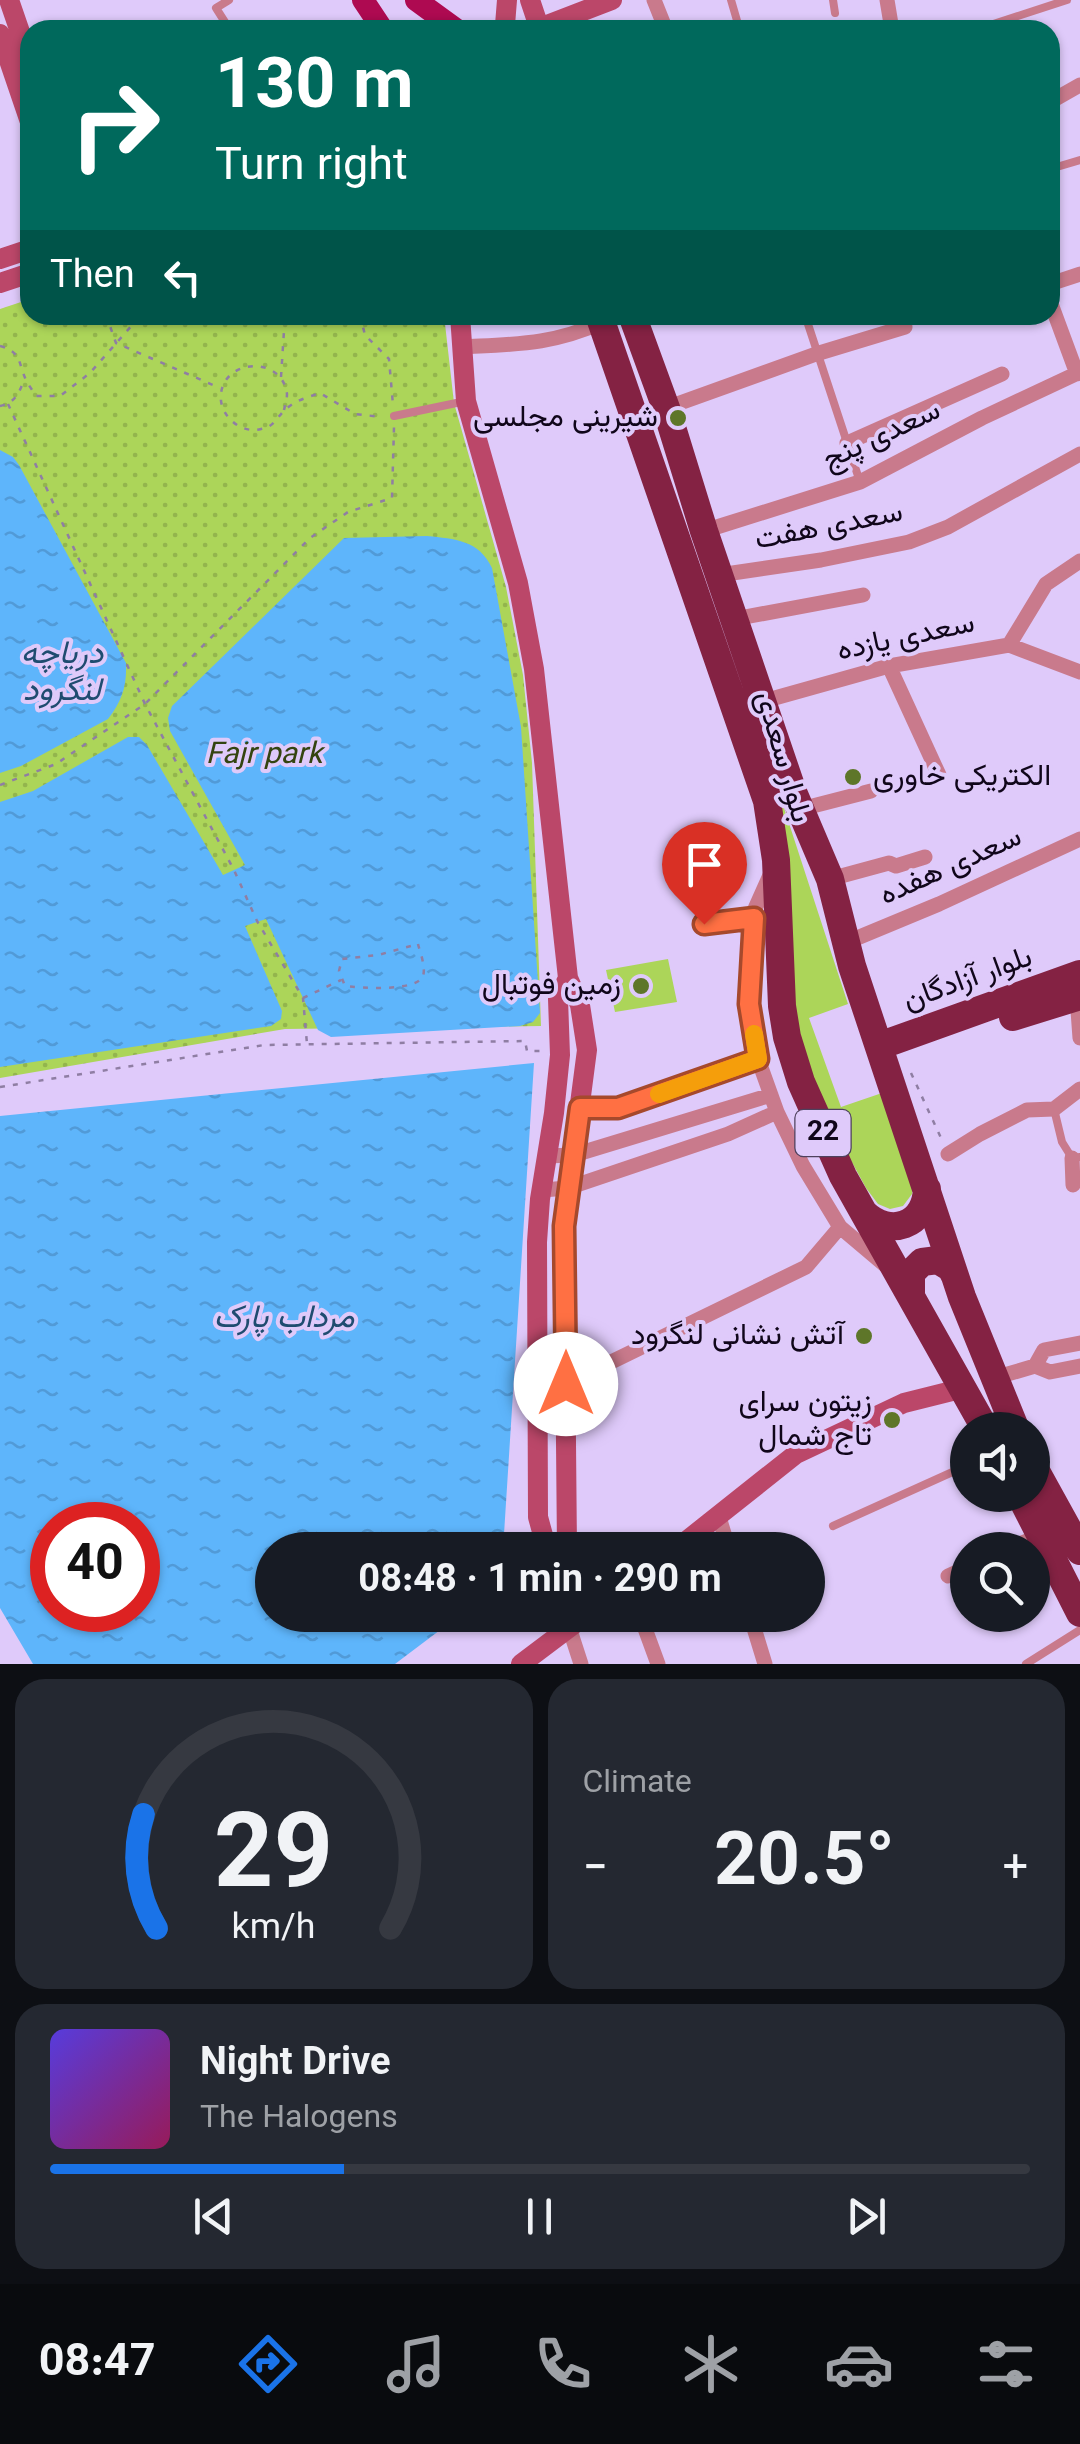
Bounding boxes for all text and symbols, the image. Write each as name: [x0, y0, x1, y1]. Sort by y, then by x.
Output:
text: 130 m: [215, 35, 414, 145]
icon: right: [50, 60, 180, 190]
text: Turn right: [215, 133, 408, 203]
text: Then: [50, 248, 135, 307]
icon: left: [155, 250, 210, 305]
street label: سعدی پنج: [815, 388, 949, 484]
place label: شیرینی مجلسی: [473, 395, 658, 442]
marker: شیرینی مجلسی: [667, 407, 689, 429]
street label: سعدی هفت: [751, 490, 907, 564]
street label: سعدی یازده: [833, 601, 979, 675]
water label: دریاچه لنگرود: [21, 630, 105, 717]
street label: بلوار سعدی: [741, 686, 823, 828]
park label: Fajr park: [206, 732, 326, 779]
place label: الکتریکی خاوری: [873, 754, 1051, 801]
marker: الکتریکی خاوری: [842, 766, 864, 788]
street label: سعدی هفده: [872, 815, 1030, 919]
pin: [662, 822, 747, 925]
icon: arrive: [677, 837, 732, 892]
street label: بلوار آزادگان: [897, 935, 1039, 1025]
place label: زمین فوتبال: [482, 963, 621, 1010]
marker: زمین فوتبال: [630, 975, 652, 997]
road number: 22: [796, 1110, 850, 1156]
water label: مرداب پارک: [214, 1294, 355, 1344]
place label: آتش نشانی لنگرود: [631, 1313, 846, 1360]
marker: آتش نشانی لنگرود: [853, 1325, 875, 1347]
position arrow: [514, 1332, 618, 1436]
place label: زیتون سرای تاج شمال: [739, 1380, 872, 1461]
marker: زیتون سرای تاج شمال: [881, 1409, 903, 1431]
map controls: [950, 1412, 1050, 1632]
button: sound: [950, 1412, 1050, 1512]
speed limit sign: 40: [30, 1502, 160, 1632]
button: search: [950, 1532, 1050, 1632]
text: 08:48 · 1 min · 290 m: [358, 1552, 722, 1611]
text: Climate: [583, 1759, 692, 1809]
text: 29: [214, 1779, 333, 1942]
text: 20.5°: [714, 1807, 895, 1924]
text: −: [583, 1824, 608, 1910]
text: +: [1000, 1824, 1030, 1910]
text: km/h: [232, 1901, 316, 1957]
text: Night Drive: [200, 2035, 390, 2094]
text: The Halogens: [200, 2094, 398, 2144]
icon: previous: [186, 2189, 241, 2244]
icon: pause: [512, 2189, 567, 2244]
icon: next: [839, 2189, 894, 2244]
text: 08:47: [39, 2329, 156, 2399]
icon: directions: [233, 2329, 303, 2399]
icon: music: [381, 2329, 451, 2399]
icon: phone: [528, 2329, 598, 2399]
icon: climate: [676, 2329, 746, 2399]
icon: car: [824, 2329, 894, 2399]
icon: filters: [971, 2329, 1041, 2399]

